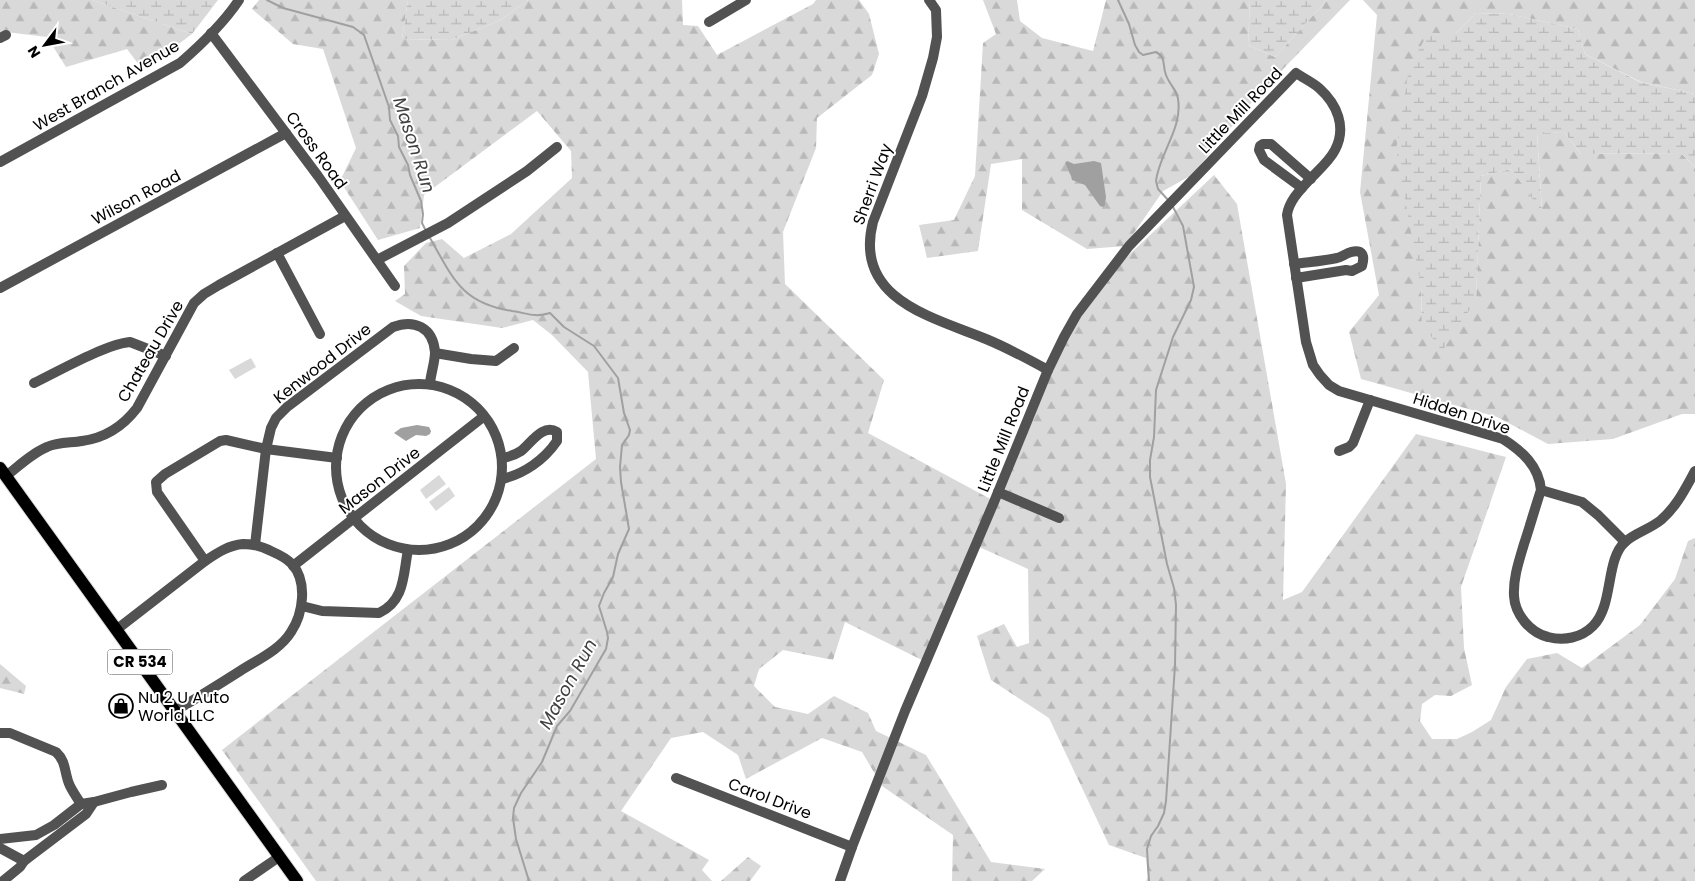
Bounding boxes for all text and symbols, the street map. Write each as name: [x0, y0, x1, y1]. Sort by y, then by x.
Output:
north arrow: [20, 20, 70, 70]
street label: West Branch Avenue: [29, 34, 184, 137]
text: N: [23, 42, 45, 62]
street label: Little Mill Road: [1193, 62, 1288, 159]
water label: Mason Run: [387, 94, 442, 196]
street label: Cross Road: [281, 107, 353, 194]
street label: Sherri Way: [847, 140, 898, 228]
street label: Wilson Road: [87, 164, 185, 231]
street label: Chateau Drive: [112, 296, 189, 407]
street label: Kenwood Drive: [269, 318, 376, 409]
street label: Little Mill Road: [972, 383, 1035, 495]
street label: Hidden Drive: [1410, 387, 1514, 440]
street label: Mason Drive: [334, 441, 425, 520]
water label: Mason Run: [533, 634, 603, 733]
road number: CR 534: [108, 650, 172, 674]
place label: Nu 2 U Auto World LLC: [138, 686, 229, 727]
shop icon: Nu 2 U Auto World LLC: [108, 693, 134, 719]
street label: Carol Drive: [725, 772, 815, 825]

